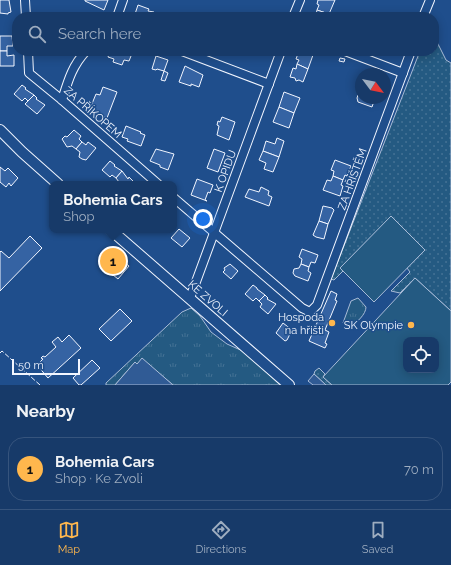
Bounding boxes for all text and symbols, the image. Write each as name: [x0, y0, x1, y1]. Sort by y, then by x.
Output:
search box: [12, 12, 439, 56]
icon: search: [26, 23, 48, 45]
text: Search here: [58, 25, 141, 43]
north arrow: [355, 68, 391, 104]
street label: ZA PŘÍKOPEM: [61, 83, 125, 141]
street label: ZA HŘIŠTĚM: [334, 146, 370, 212]
street label: K OPIDU: [212, 148, 239, 194]
popup: [49, 181, 177, 233]
text: Bohemia Cars: [63, 191, 163, 209]
text: Shop: [63, 209, 95, 224]
your location: [193, 209, 213, 229]
pin: 1: [100, 246, 126, 276]
street label: KE ZVOLI: [185, 278, 230, 319]
place label: Hospoda na hřišti: [278, 311, 324, 337]
marker: Hospoda na hřišti: [327, 318, 337, 328]
place label: SK Olympie: [344, 319, 404, 332]
marker: SK Olympie: [406, 320, 416, 330]
map controls: [403, 337, 439, 373]
button: locate: [403, 337, 439, 373]
scale bar: [12, 357, 80, 376]
text: 50 m: [18, 359, 44, 372]
text: Nearby: [16, 401, 75, 421]
text: Bohemia Cars: [55, 453, 154, 471]
text: 1: [27, 462, 33, 477]
text: 70 m: [404, 462, 434, 477]
text: Shop · Ke Zvoli: [55, 471, 143, 486]
tab: Map: [58, 519, 80, 556]
tab: Directions: [196, 519, 246, 556]
tab: Saved: [362, 519, 393, 556]

